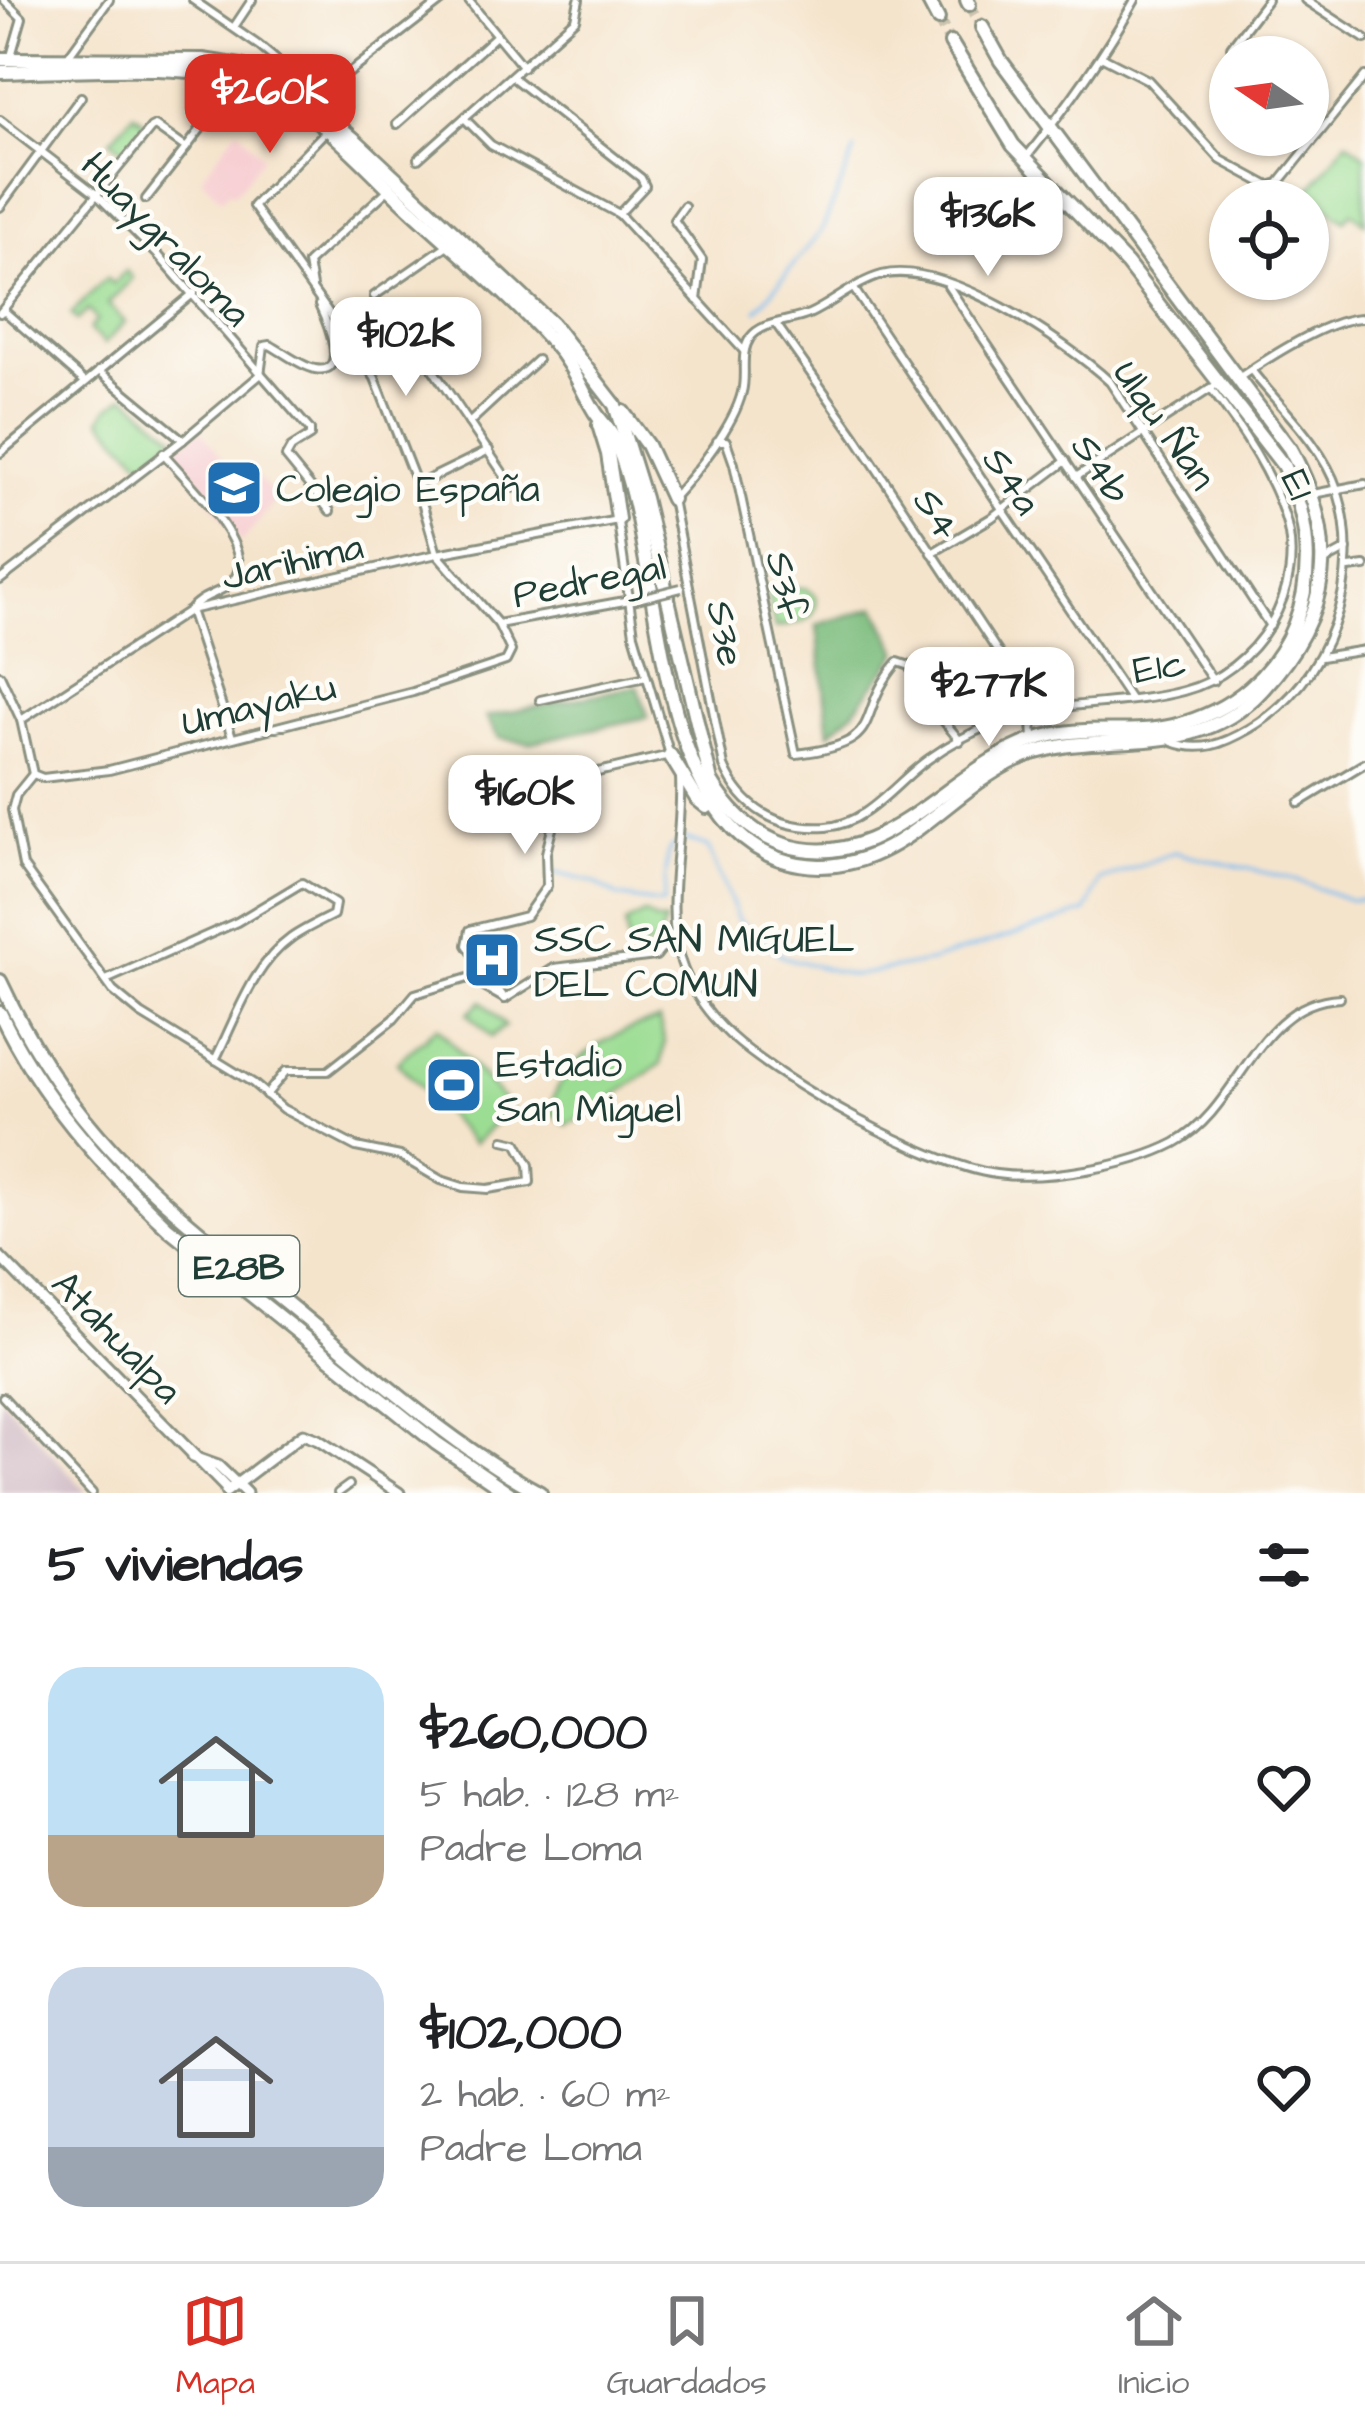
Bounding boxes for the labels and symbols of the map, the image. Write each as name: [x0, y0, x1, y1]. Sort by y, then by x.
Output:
north arrow: [1209, 36, 1329, 156]
pin: $260K: [186, 54, 354, 156]
street label: Huaygraloma: [67, 141, 262, 340]
pin: $136K: [904, 177, 1072, 279]
pin: $102K: [322, 297, 490, 399]
street label: Ulqu Ñan: [1099, 350, 1228, 502]
street label: S4b: [1057, 424, 1142, 515]
street label: S4a: [968, 437, 1053, 527]
school or university icon: Colegio España: [203, 457, 265, 519]
street label: E1: [1266, 462, 1327, 509]
place label: Colegio España: [276, 464, 540, 518]
street label: S4: [899, 478, 972, 551]
street label: Jarihima: [217, 520, 369, 605]
street label: Pedregal: [509, 541, 671, 623]
street label: S3f: [751, 547, 818, 625]
street label: S3e: [691, 596, 757, 671]
street label: E1c: [1129, 637, 1190, 699]
pin: $277K: [905, 647, 1073, 749]
street label: Umayaku: [176, 661, 342, 752]
pin: $160K: [441, 755, 609, 857]
place label: SSC SAN MIGUEL DEL COMUN: [534, 914, 855, 1013]
hospital icon: SSC SAN MIGUEL DEL COMUN: [461, 929, 523, 991]
place label: Estadio San Miguel: [496, 1039, 681, 1138]
sports icon: Estadio San Miguel: [423, 1054, 485, 1116]
road number: E28B: [179, 1236, 299, 1296]
street label: Atahualpa: [38, 1259, 193, 1417]

